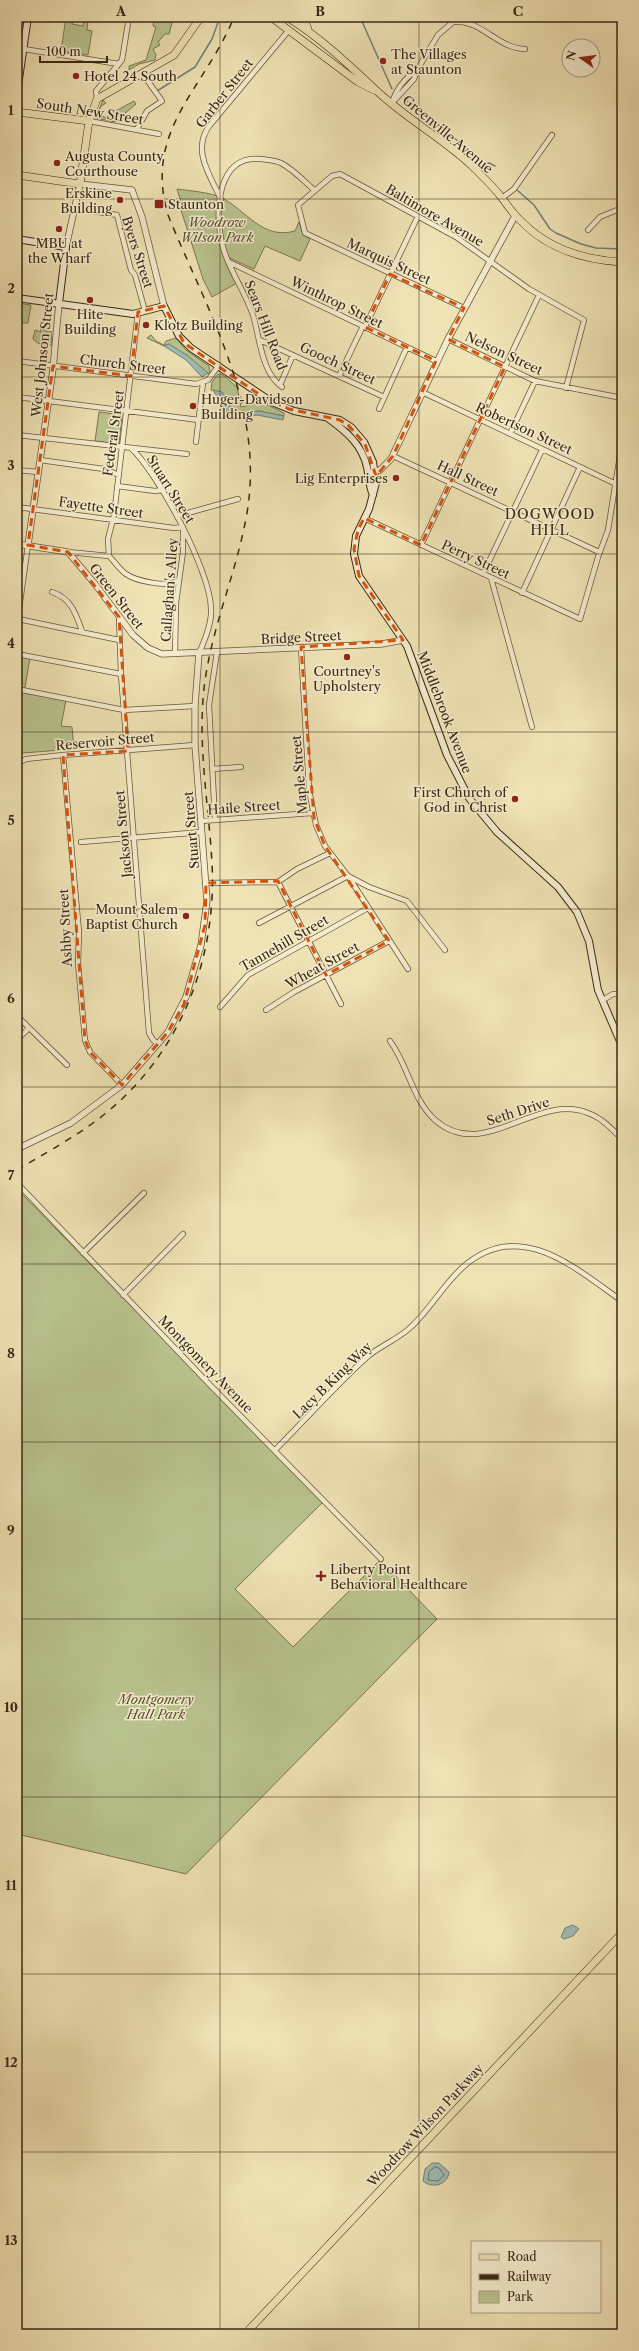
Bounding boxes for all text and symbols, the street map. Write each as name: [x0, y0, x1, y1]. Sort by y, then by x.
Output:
text: A: [115, 3, 127, 19]
text: B: [315, 3, 325, 19]
text: C: [513, 3, 523, 19]
scale bar: [40, 38, 107, 64]
north arrow: [561, 38, 601, 78]
text: 100 m: [46, 44, 81, 59]
place label: The Villages at Staunton: [391, 46, 467, 77]
text: N: [563, 49, 579, 62]
street label: Garber Street: [192, 55, 256, 131]
marker: The Villages at Staunton: [378, 56, 388, 66]
place label: Hotel 24 South: [84, 68, 177, 84]
marker: Hotel 24 South: [71, 71, 81, 81]
street label: Greenville Avenue: [399, 91, 497, 177]
street label: South New Street: [35, 95, 145, 127]
text: 1: [8, 102, 14, 118]
place label: Augusta County Courthouse: [64, 148, 164, 179]
marker: Augusta County Courthouse: [52, 158, 62, 168]
street label: Baltimore Avenue: [383, 181, 487, 249]
place label: Erskine Building: [60, 185, 112, 216]
marker: Erskine Building: [115, 195, 125, 205]
place label: Staunton: [168, 196, 224, 212]
marker: Staunton: [153, 198, 165, 210]
street label: Byers Street: [119, 214, 157, 290]
park label: Woodrow Wilson Park: [180, 214, 254, 245]
marker: MBU at the Wharf: [54, 224, 64, 234]
place label: MBU at the Wharf: [28, 235, 92, 266]
street label: Marquis Street: [344, 235, 434, 288]
street label: Winthrop Street: [287, 272, 386, 331]
street label: Sears Hill Road: [242, 278, 291, 372]
text: 2: [7, 280, 15, 296]
street label: West Johnson Street: [27, 292, 57, 419]
marker: Hite Building: [85, 295, 95, 305]
place label: Hite Building: [64, 306, 116, 337]
place label: Klotz Building: [154, 317, 243, 333]
marker: Klotz Building: [141, 320, 151, 330]
street label: Nelson Street: [463, 328, 546, 378]
street label: Gooch Street: [298, 338, 379, 388]
street label: Church Street: [79, 351, 167, 377]
street label: Federal Street: [99, 389, 127, 477]
place label: Huger-Davidson Building: [201, 391, 303, 422]
street label: Robertson Street: [473, 399, 575, 458]
marker: Huger-Davidson Building: [188, 401, 198, 411]
street label: Stuart Street: [144, 452, 199, 526]
text: 3: [7, 457, 15, 473]
street label: Hall Street: [435, 457, 502, 499]
place label: Lig Enterprises: [295, 470, 388, 486]
marker: Lig Enterprises: [391, 473, 401, 483]
street label: Fayette Street: [58, 493, 145, 521]
district label: DOGWOOD HILL: [505, 505, 595, 539]
street label: Perry Street: [439, 536, 513, 582]
street label: Callaghan's Alley: [157, 537, 181, 643]
street label: Green Street: [86, 560, 148, 632]
street label: Bridge Street: [260, 627, 342, 647]
text: 4: [7, 635, 15, 651]
street label: Middlebrook Avenue: [414, 649, 476, 775]
marker: Courtney's Upholstery: [342, 652, 352, 662]
place label: Courtney's Upholstery: [313, 663, 382, 694]
street label: Reservoir Street: [55, 729, 156, 753]
street label: Maple Street: [288, 734, 310, 815]
place label: First Church of God in Christ: [413, 784, 508, 815]
street label: Jackson Street: [111, 789, 135, 880]
street label: Stuart Street: [180, 790, 202, 869]
marker: First Church of God in Christ: [510, 794, 520, 804]
street label: Haile Street: [207, 796, 282, 818]
text: 5: [7, 812, 15, 828]
street label: Ashby Street: [55, 888, 75, 968]
place label: Mount Salem Baptist Church: [85, 901, 178, 932]
marker: Mount Salem Baptist Church: [181, 911, 191, 921]
street label: Tannehill Street: [237, 911, 331, 975]
street label: Wheat Street: [281, 938, 362, 992]
text: 6: [7, 990, 15, 1006]
street label: Seth Drive: [485, 1093, 551, 1129]
text: 7: [8, 1167, 15, 1183]
street label: Montgomery Avenue: [155, 1312, 257, 1416]
street label: Lacy B King Way: [289, 1338, 375, 1422]
text: 8: [7, 1345, 15, 1361]
text: 9: [7, 1522, 15, 1538]
place label: Liberty Point Behavioral Healthcare: [330, 1561, 467, 1592]
marker: Liberty Point Behavioral Healthcare: [315, 1570, 327, 1582]
park label: Montgomery Hall Park: [116, 1691, 194, 1722]
text: 10: [4, 1699, 18, 1715]
text: 11: [5, 1877, 17, 1893]
text: 12: [4, 2054, 18, 2070]
street label: Woodrow Wilson Parkway: [363, 2060, 487, 2191]
text: 13: [4, 2232, 18, 2248]
legend: [471, 2241, 601, 2313]
text: Road: [507, 2249, 537, 2264]
text: Railway: [507, 2269, 552, 2284]
text: Park: [507, 2289, 534, 2304]

